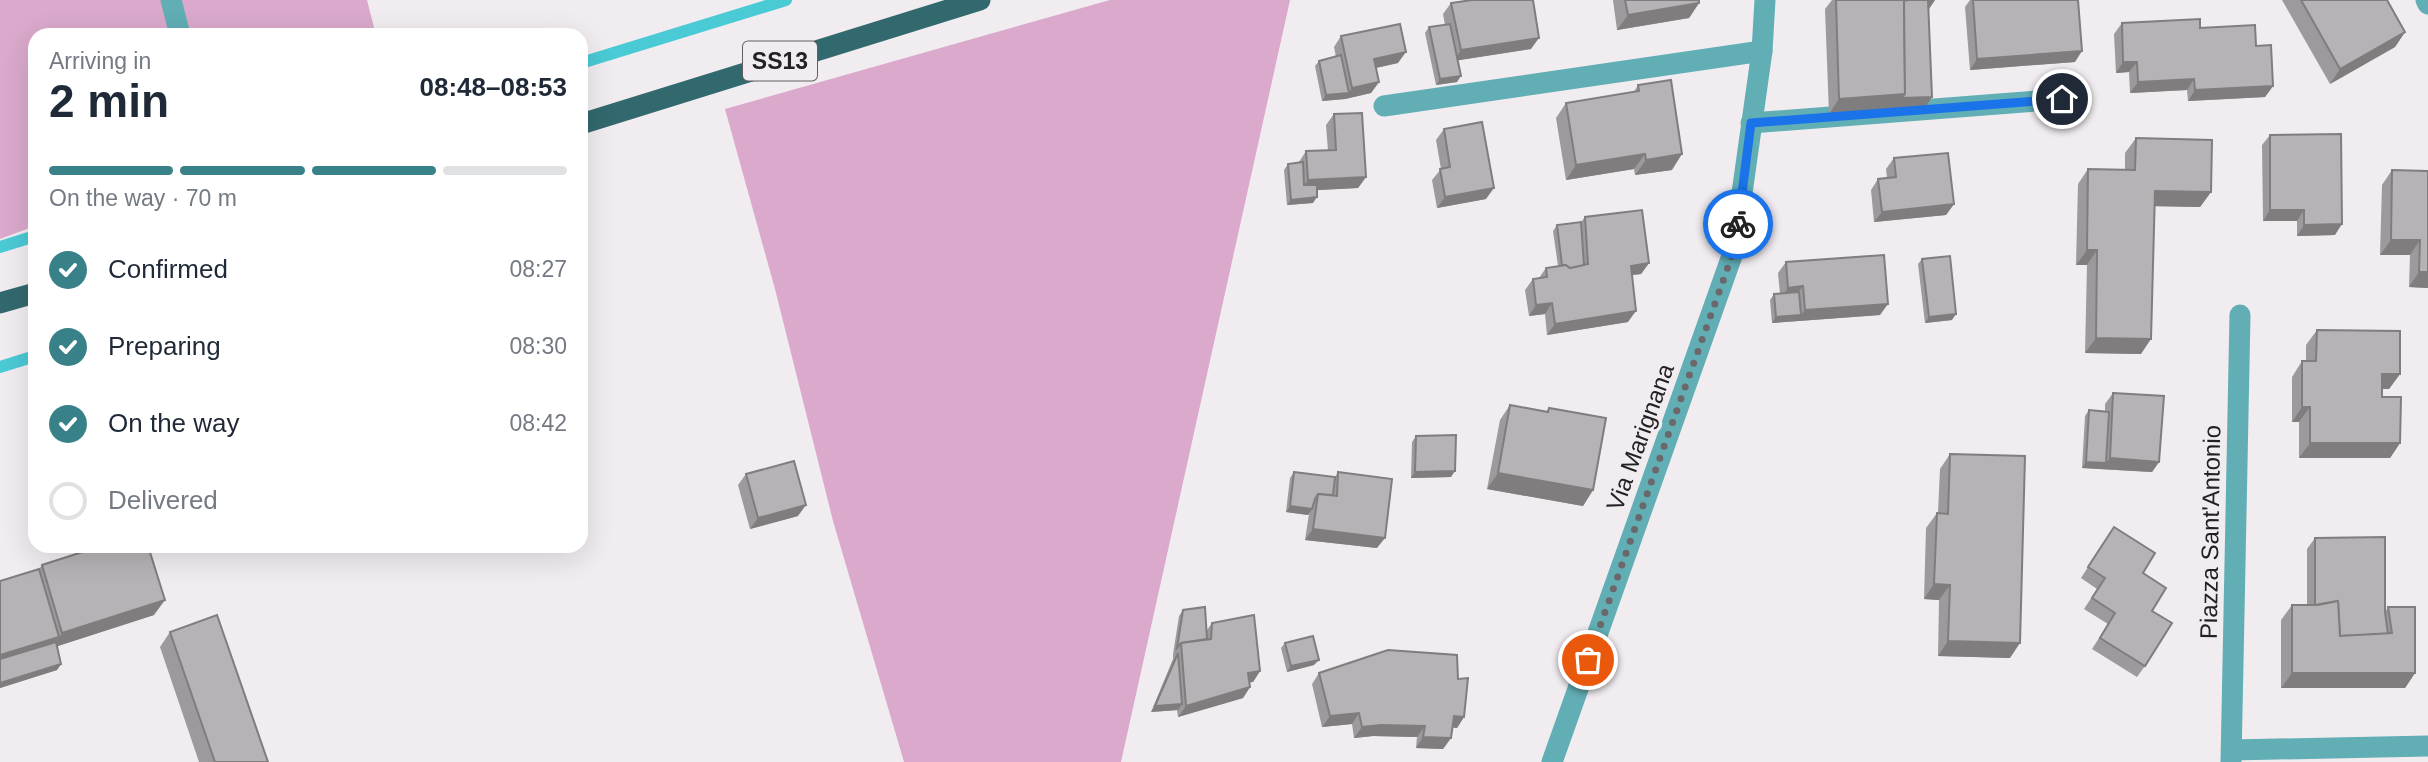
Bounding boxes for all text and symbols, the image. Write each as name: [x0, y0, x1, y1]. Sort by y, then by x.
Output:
road number: SS13: [743, 41, 817, 80]
text: Arriving in: [49, 48, 151, 74]
pin: [2032, 69, 2092, 129]
text: 08:48–08:53: [420, 72, 567, 102]
text: 2 min: [49, 75, 169, 127]
icon: home: [2043, 80, 2081, 118]
text: On the way · 70 m: [49, 185, 237, 211]
courier: [1703, 189, 1773, 259]
icon: bike: [1719, 205, 1757, 243]
icon: check: [49, 251, 87, 289]
text: Confirmed: [108, 254, 228, 284]
text: 08:27: [509, 256, 567, 282]
icon: check: [49, 328, 87, 366]
text: Preparing: [108, 331, 221, 361]
text: 08:30: [509, 333, 567, 359]
street label: Via Marignana: [1601, 359, 1679, 514]
icon: check: [49, 405, 87, 443]
text: On the way: [108, 408, 240, 438]
text: 08:42: [509, 410, 567, 436]
street label: Piazza Sant'Antonio: [2195, 425, 2225, 639]
text: Delivered: [108, 485, 218, 515]
pin: [1558, 630, 1618, 690]
icon: bag: [1569, 641, 1607, 679]

